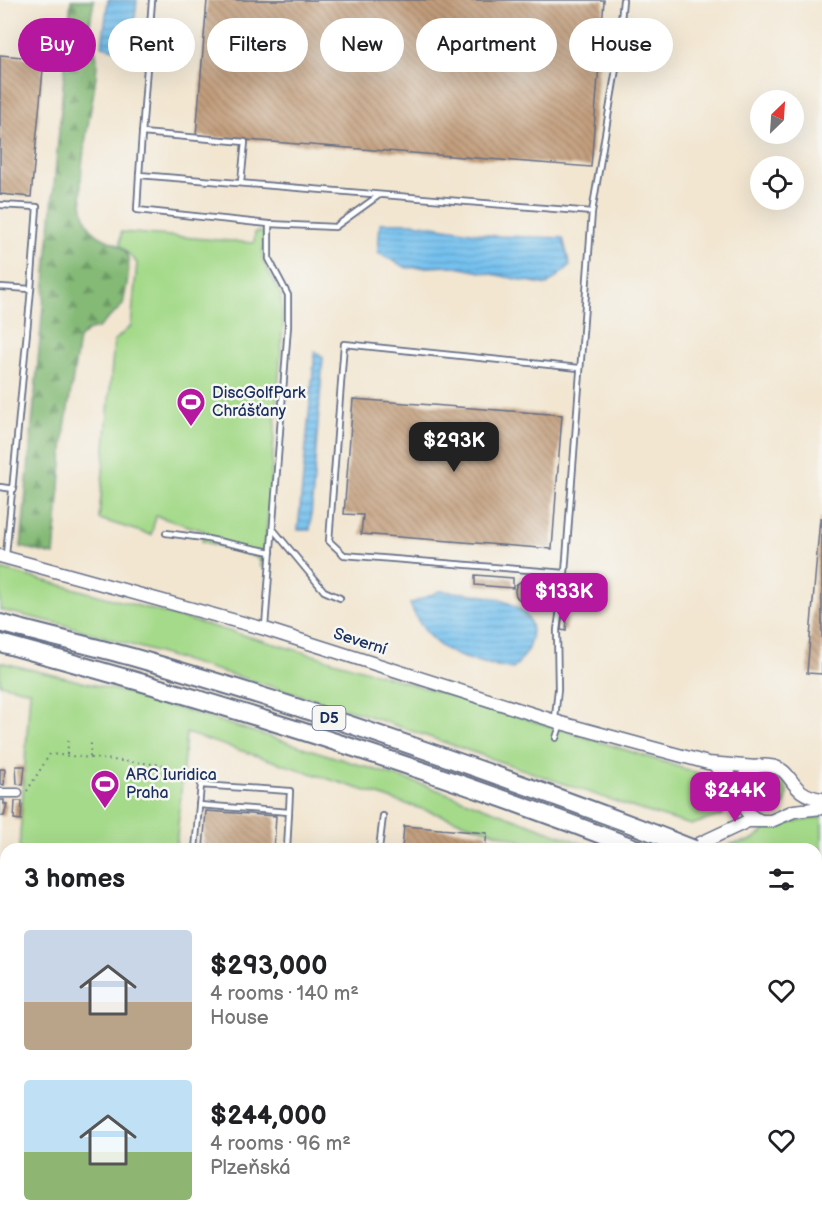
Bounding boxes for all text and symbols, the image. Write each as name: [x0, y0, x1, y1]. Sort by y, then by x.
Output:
chip: Buy: [18, 18, 96, 72]
chip: Rent: [108, 18, 195, 72]
chip: Filters: [207, 18, 308, 72]
chip: New: [320, 18, 404, 72]
chip: Apartment: [416, 18, 557, 72]
chip: House: [569, 18, 673, 72]
north arrow: [750, 90, 804, 144]
map controls: [750, 90, 804, 210]
button: locate: [750, 156, 804, 210]
place label: DiscGolfPark Chrášťany: [212, 384, 306, 421]
sports icon: DiscGolfPark Chrášťany: [175, 386, 207, 428]
pin: $293K: [412, 422, 496, 473]
text: $293K: [423, 429, 485, 453]
pin: $133K: [522, 573, 606, 624]
text: $133K: [535, 580, 593, 604]
street label: Severní: [331, 625, 389, 660]
road number: D5: [312, 706, 346, 730]
place label: ARC Iuridica Praha: [126, 766, 217, 803]
sports icon: ARC Iuridica Praha: [89, 768, 121, 810]
pin: $244K: [693, 772, 777, 823]
text: $244K: [704, 779, 766, 803]
icon: filters: [765, 863, 798, 896]
text: 3 homes: [24, 864, 125, 895]
text: $293,000: [210, 951, 328, 982]
icon: home: [72, 954, 144, 1026]
icon: heart: [765, 974, 798, 1007]
text: 4 rooms · 140 m²: [210, 982, 359, 1006]
text: House: [210, 1006, 269, 1030]
text: $244,000: [210, 1101, 327, 1132]
icon: home: [72, 1104, 144, 1176]
icon: heart: [765, 1124, 798, 1157]
text: 4 rooms · 96 m²: [210, 1132, 351, 1156]
text: Plzeňská: [210, 1156, 291, 1180]

